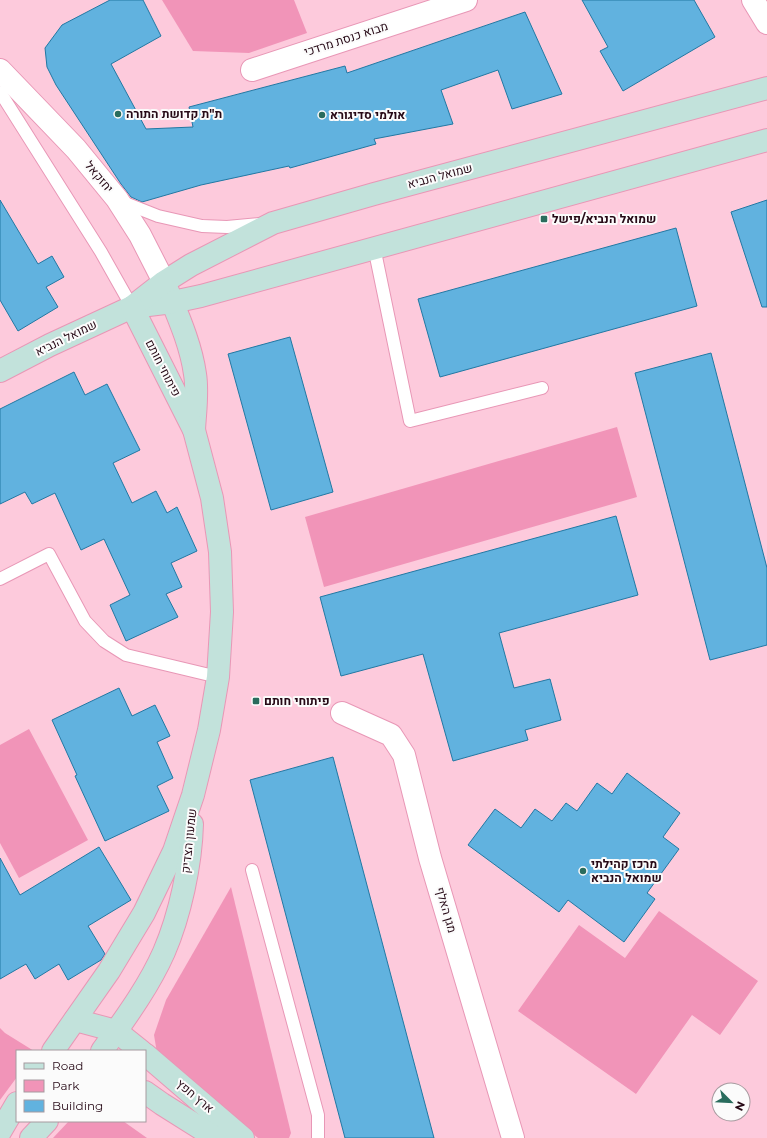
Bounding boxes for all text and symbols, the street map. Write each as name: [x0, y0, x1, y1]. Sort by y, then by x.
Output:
street label: מבוא כנסת מרדכי: [302, 18, 390, 59]
place label: ת"ת קדושת התורה: [126, 106, 222, 121]
place label: אולמי סדיגורא: [330, 107, 405, 122]
marker: ת"ת קדושת התורה: [113, 109, 123, 119]
marker: אולמי סדיגורא: [317, 110, 327, 120]
street label: יחזקאל: [82, 158, 117, 195]
street label: שמואל הנביא: [406, 160, 474, 191]
place label: שמואל הנביא/פישל: [552, 211, 656, 226]
marker: שמואל הנביא/פישל: [539, 214, 549, 224]
street label: שמואל הנביא: [33, 316, 99, 359]
street label: פיתוחי חותם: [143, 337, 184, 399]
place label: פיתוחי חותם: [264, 693, 330, 708]
marker: פיתוחי חותם: [251, 696, 261, 706]
street label: שמעון הצדיק: [178, 808, 199, 874]
place label: מרכז קהילתי שמואל הנביא: [591, 856, 662, 885]
marker: מרכז קהילתי שמואל הנביא: [578, 866, 588, 876]
street label: מגן האלף: [433, 885, 460, 934]
legend: [16, 1050, 146, 1122]
text: Road: [52, 1058, 83, 1073]
street label: ארץ חפץ: [173, 1076, 217, 1116]
text: Park: [52, 1078, 80, 1093]
north arrow: [711, 1082, 751, 1122]
text: Building: [52, 1098, 103, 1113]
text: N: [732, 1099, 748, 1113]

